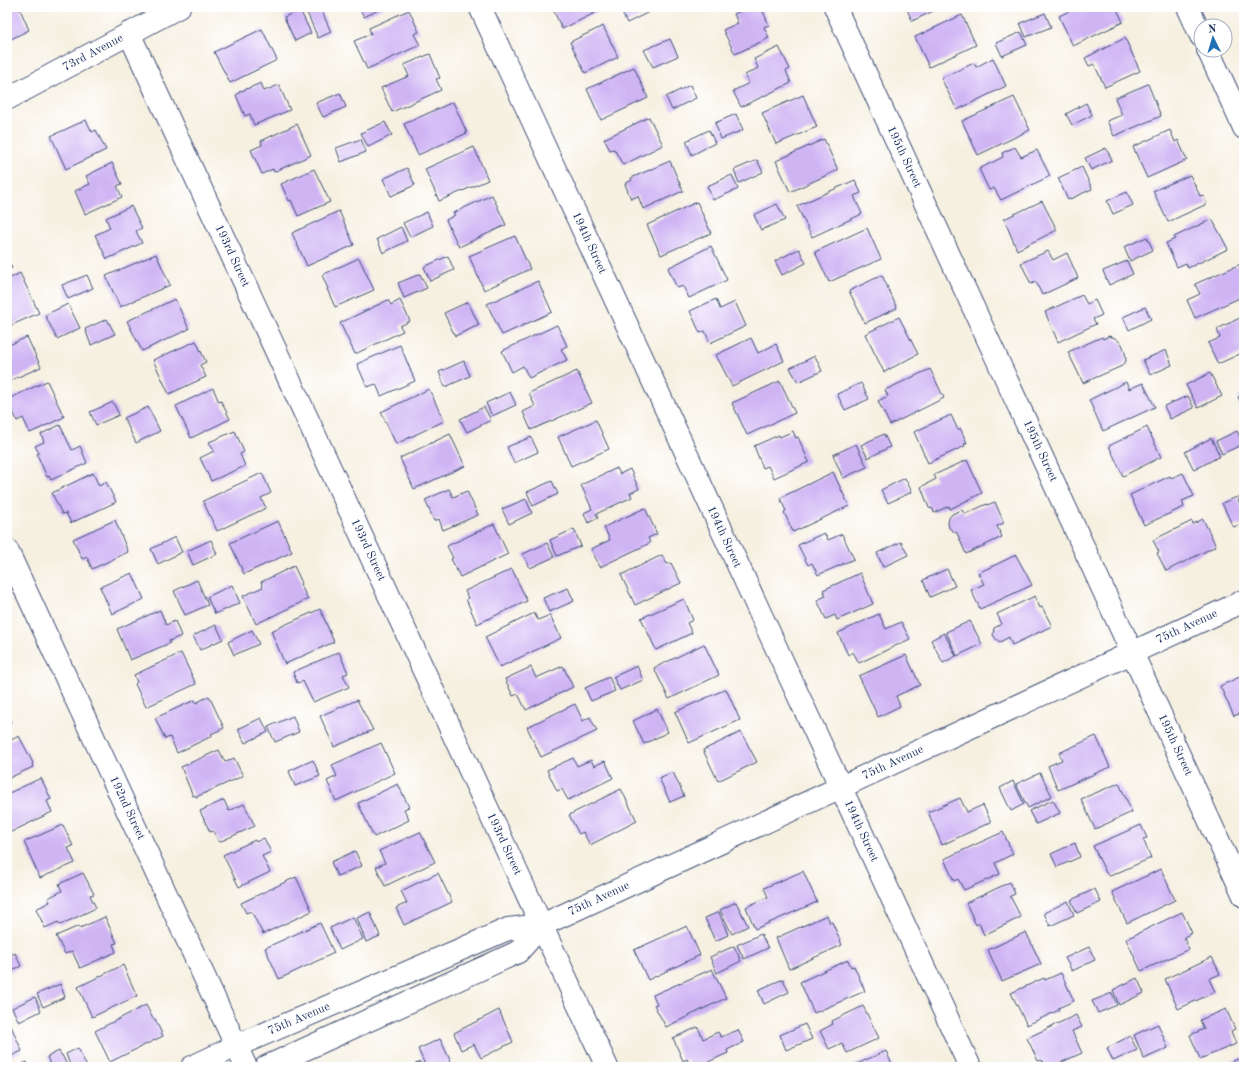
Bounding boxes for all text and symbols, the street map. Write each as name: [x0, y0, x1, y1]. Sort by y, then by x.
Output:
north arrow: [1193, 18, 1233, 58]
text: N: [1208, 24, 1218, 35]
street label: 73rd Avenue: [61, 32, 126, 74]
street label: 195th Street: [884, 124, 924, 190]
street label: 194th Street: [569, 210, 609, 276]
street label: 193rd Street: [212, 223, 252, 289]
street label: 195th Street: [1020, 418, 1060, 484]
street label: 194th Street: [704, 504, 744, 570]
street label: 193rd Street: [348, 517, 388, 583]
street label: 75th Avenue: [1154, 606, 1220, 646]
street label: 195th Street: [1155, 712, 1195, 778]
street label: 75th Avenue: [860, 742, 926, 782]
street label: 192nd Street: [107, 774, 147, 842]
street label: 194th Street: [841, 798, 881, 864]
street label: 193rd Street: [484, 811, 524, 877]
street label: 75th Avenue: [566, 878, 632, 918]
street label: 75th Avenue: [266, 999, 332, 1037]

